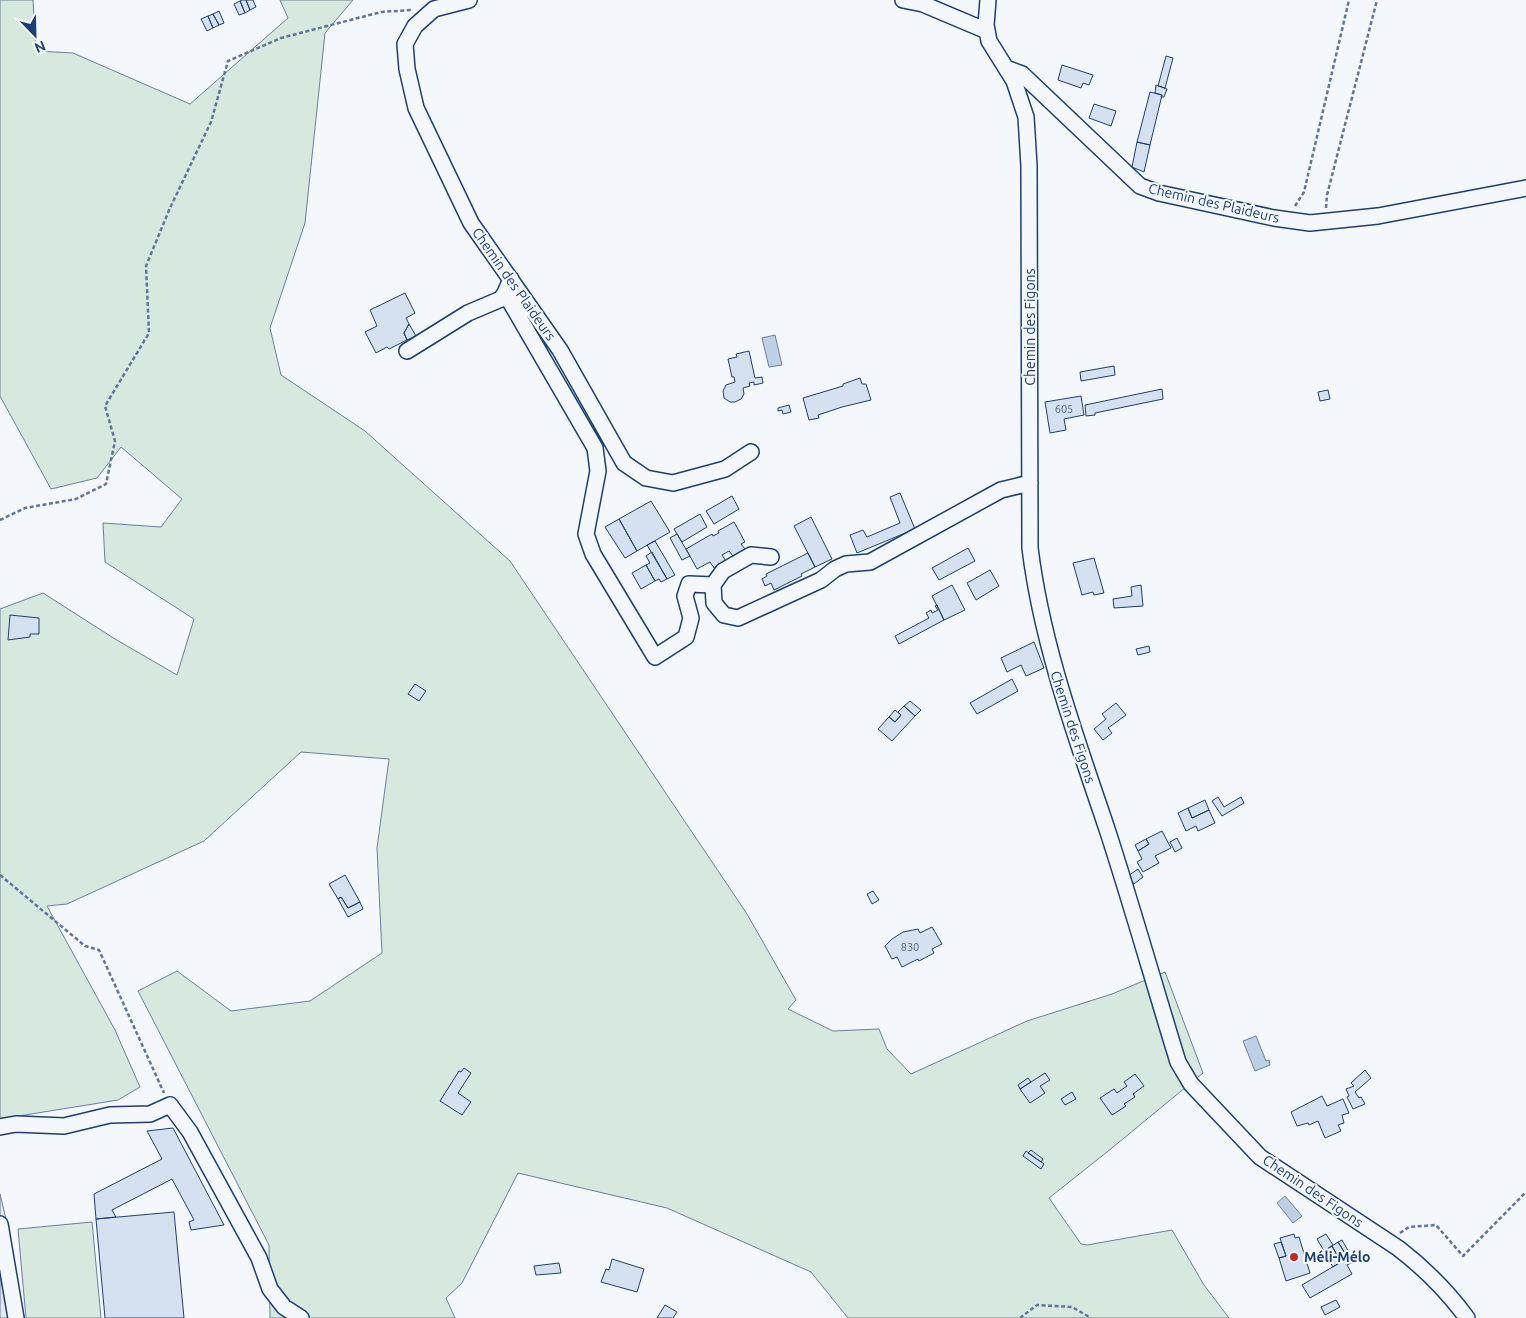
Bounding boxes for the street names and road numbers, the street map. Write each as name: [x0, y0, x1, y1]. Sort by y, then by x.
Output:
street label: Chemin des Plaideurs: [1147, 180, 1281, 226]
street label: Chemin des Plaideurs: [469, 224, 559, 344]
street label: Chemin des Figons: [1022, 268, 1038, 386]
street label: Chemin des Figons: [1047, 669, 1099, 785]
street label: Chemin des Figons: [1260, 1152, 1366, 1230]

